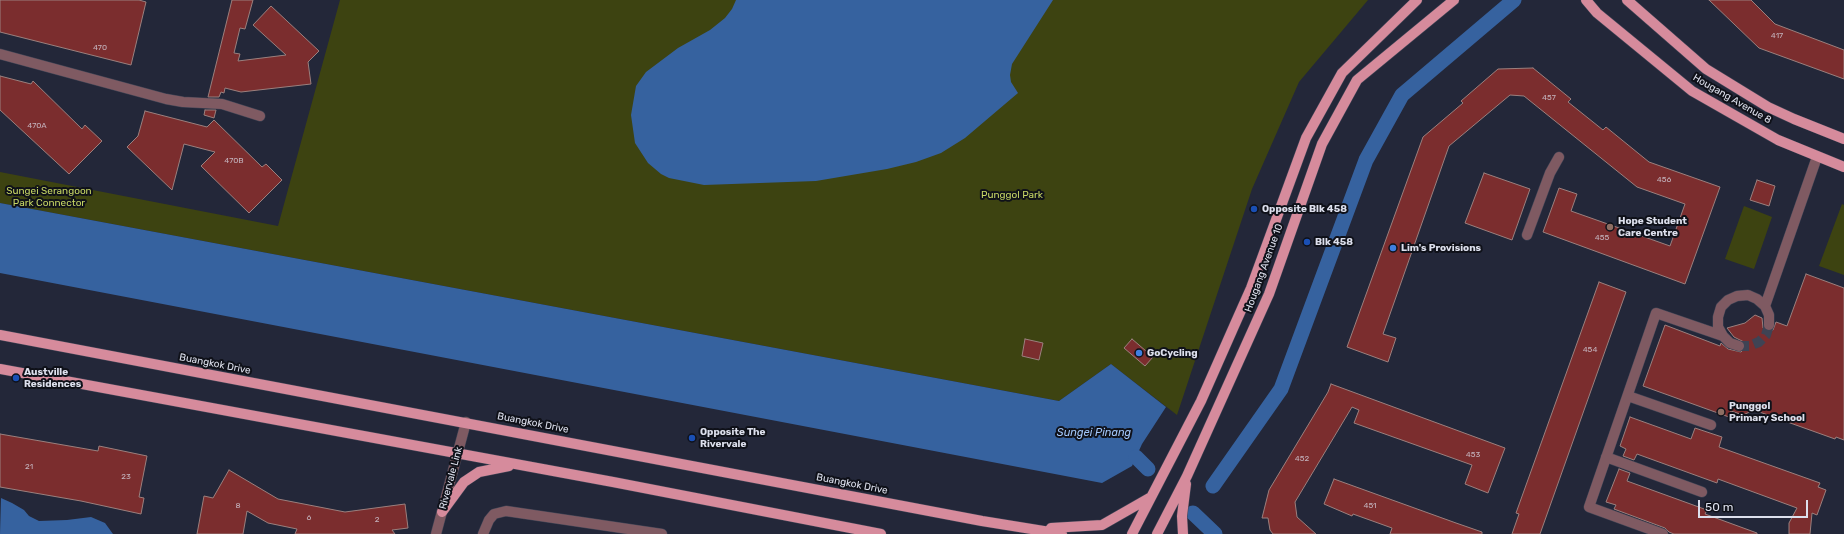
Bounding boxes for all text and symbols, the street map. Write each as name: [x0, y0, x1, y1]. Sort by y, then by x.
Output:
house number: 417: [1771, 31, 1783, 41]
house number: 470: [93, 43, 107, 53]
street label: Hougang Avenue 8: [1691, 72, 1773, 126]
house number: 457: [1542, 93, 1556, 103]
house number: 470A: [27, 121, 47, 131]
house number: 470B: [224, 156, 244, 166]
house number: 456: [1657, 175, 1671, 185]
park label: Sungei Serangoon Park Connector: [6, 185, 92, 208]
park label: Punggol Park: [981, 189, 1043, 201]
place label: Opposite Blk 458: [1262, 203, 1347, 215]
marker: Opposite Blk 458: [1249, 204, 1259, 214]
place label: Hope Student Care Centre: [1618, 215, 1687, 238]
street label: Hougang Avenue 10: [1242, 222, 1286, 314]
marker: Hope Student Care Centre: [1605, 222, 1615, 232]
house number: 455: [1595, 233, 1609, 243]
place label: Blk 458: [1315, 236, 1353, 248]
marker: Blk 458: [1302, 237, 1312, 247]
place label: Lim's Provisions: [1401, 242, 1481, 254]
marker: Lim's Provisions: [1388, 243, 1398, 253]
house number: 454: [1583, 345, 1597, 355]
place label: GoCycling: [1147, 347, 1197, 359]
marker: GoCycling: [1134, 348, 1144, 358]
street label: Buangkok Drive: [178, 351, 252, 377]
place label: Austville Residences: [24, 366, 81, 390]
marker: Austville Residences: [11, 373, 21, 383]
place label: Punggol Primary School: [1729, 400, 1805, 424]
marker: Punggol Primary School: [1716, 407, 1726, 417]
street label: Buangkok Drive: [496, 410, 570, 436]
place label: Opposite The Rivervale: [700, 426, 766, 450]
water label: Sungei Pinang: [1057, 426, 1131, 440]
marker: Opposite The Rivervale: [687, 433, 697, 443]
street label: Rivervale Link: [437, 445, 465, 511]
house number: 453: [1466, 450, 1480, 460]
house number: 452: [1295, 454, 1309, 464]
house number: 21: [25, 462, 33, 472]
street label: Buangkok Drive: [815, 471, 889, 497]
house number: 23: [121, 472, 131, 482]
scale bar: [1700, 492, 1810, 518]
text: 50 m: [1705, 500, 1733, 514]
house number: 8: [235, 501, 241, 511]
house number: 451: [1363, 501, 1377, 511]
house number: 6: [307, 513, 311, 523]
house number: 2: [375, 515, 379, 525]

